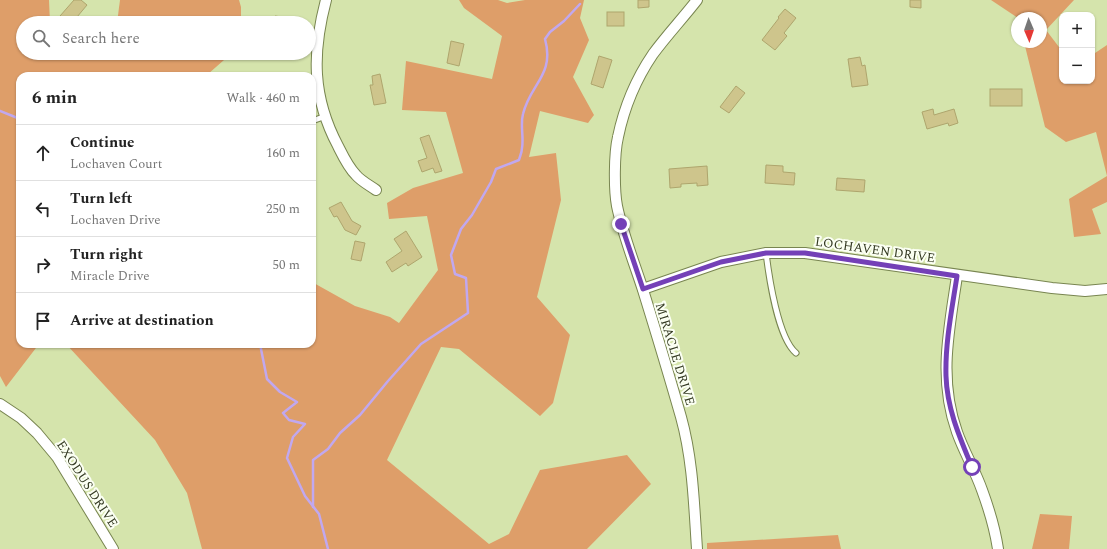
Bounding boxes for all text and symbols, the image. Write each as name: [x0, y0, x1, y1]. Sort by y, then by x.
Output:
north arrow: [1011, 12, 1047, 48]
map controls: [1059, 12, 1095, 84]
button: +: [1059, 12, 1095, 48]
search box: [16, 16, 316, 60]
icon: search: [30, 27, 52, 49]
text: Search here: [62, 27, 140, 50]
button: −: [1059, 48, 1095, 84]
text: 6 min: [32, 85, 77, 111]
text: Walk · 460 m: [226, 88, 300, 108]
text: Continue: [70, 131, 135, 154]
icon: ahead: [32, 142, 54, 164]
text: 160 m: [266, 143, 300, 163]
text: Lochaven Court: [70, 154, 162, 174]
text: Turn left: [70, 187, 132, 210]
icon: left: [32, 198, 54, 220]
text: 250 m: [266, 199, 300, 219]
text: Lochaven Drive: [70, 210, 161, 230]
route end: [612, 215, 630, 233]
street label: LOCHAVEN DRIVE: [814, 232, 936, 268]
text: Turn right: [70, 243, 143, 266]
icon: right: [32, 254, 54, 276]
text: 50 m: [273, 255, 300, 275]
text: Miracle Drive: [70, 266, 150, 286]
street label: MIRACLE DRIVE: [650, 300, 700, 408]
text: Arrive at destination: [70, 309, 214, 332]
icon: arrive: [32, 310, 54, 332]
street label: EXODUS DRIVE: [51, 436, 123, 532]
route start: [963, 458, 981, 476]

